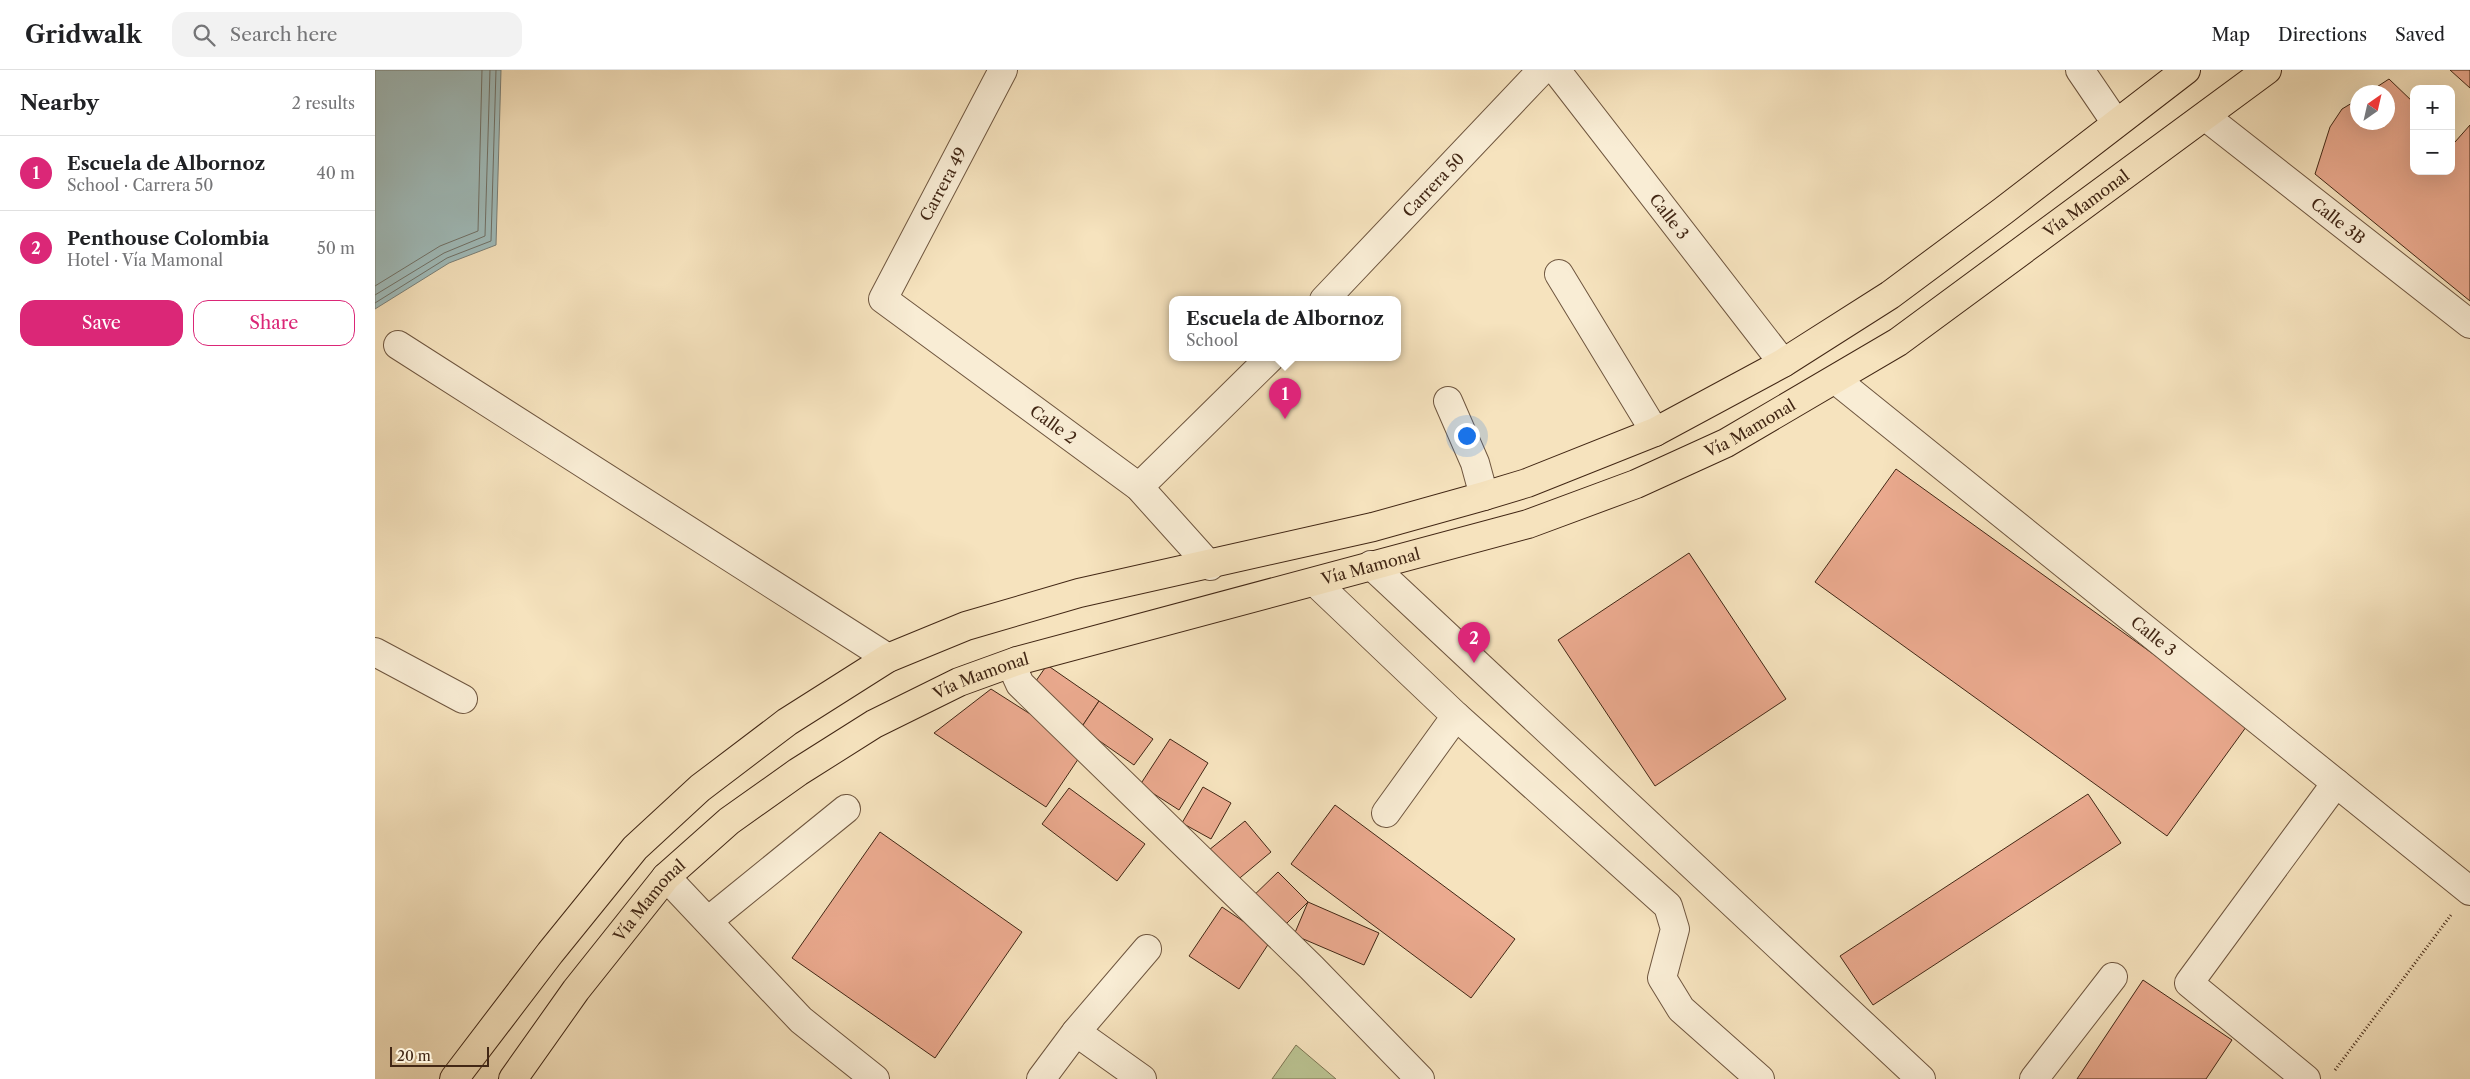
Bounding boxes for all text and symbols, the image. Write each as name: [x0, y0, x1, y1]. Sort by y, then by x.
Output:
search box: [172, 12, 522, 57]
text: Gridwalk: [25, 20, 142, 49]
icon: search: [190, 21, 218, 49]
text: Search here: [230, 23, 338, 46]
text: Map: [2211, 24, 2250, 46]
text: Directions: [2278, 24, 2367, 46]
text: Saved: [2395, 24, 2445, 46]
north arrow: [2350, 85, 2395, 130]
map controls: [2410, 85, 2455, 175]
button: +: [2410, 85, 2455, 130]
text: Nearby: [20, 90, 99, 115]
text: 2 results: [292, 93, 355, 113]
button: −: [2410, 130, 2455, 175]
street label: Carrera 49: [915, 144, 971, 224]
street label: Carrera 50: [1398, 148, 1469, 221]
text: Escuela de Albornoz: [67, 152, 265, 175]
text: 1: [32, 163, 40, 183]
text: 40 m: [316, 163, 355, 183]
street label: Vía Mamonal: [2039, 165, 2133, 242]
text: School · Carrera 50: [67, 175, 213, 195]
street label: Calle 3: [1645, 189, 1693, 243]
street label: Calle 3B: [2307, 193, 2369, 248]
text: Penthouse Colombia: [67, 227, 269, 250]
text: 2: [31, 238, 41, 258]
text: 50 m: [317, 238, 355, 258]
text: Hotel · Vía Mamonal: [67, 250, 223, 270]
popup: [1169, 296, 1401, 361]
button: Save: [20, 300, 183, 346]
button: Share: [193, 300, 355, 346]
text: Escuela de Albornoz: [1186, 307, 1384, 330]
text: School: [1186, 330, 1238, 350]
pin: 1: [1269, 378, 1301, 419]
street label: Vía Mamonal: [1700, 394, 1799, 462]
street label: Calle 2: [1026, 400, 1081, 448]
your location: [1454, 423, 1480, 449]
street label: Vía Mamonal: [1318, 543, 1422, 589]
street label: Calle 3: [2127, 612, 2180, 660]
pin: 2: [1458, 622, 1490, 663]
street label: Vía Mamonal: [929, 648, 1031, 704]
street label: Vía Mamonal: [608, 855, 689, 946]
scale bar: [390, 1044, 489, 1067]
text: 20 m: [397, 1047, 431, 1065]

